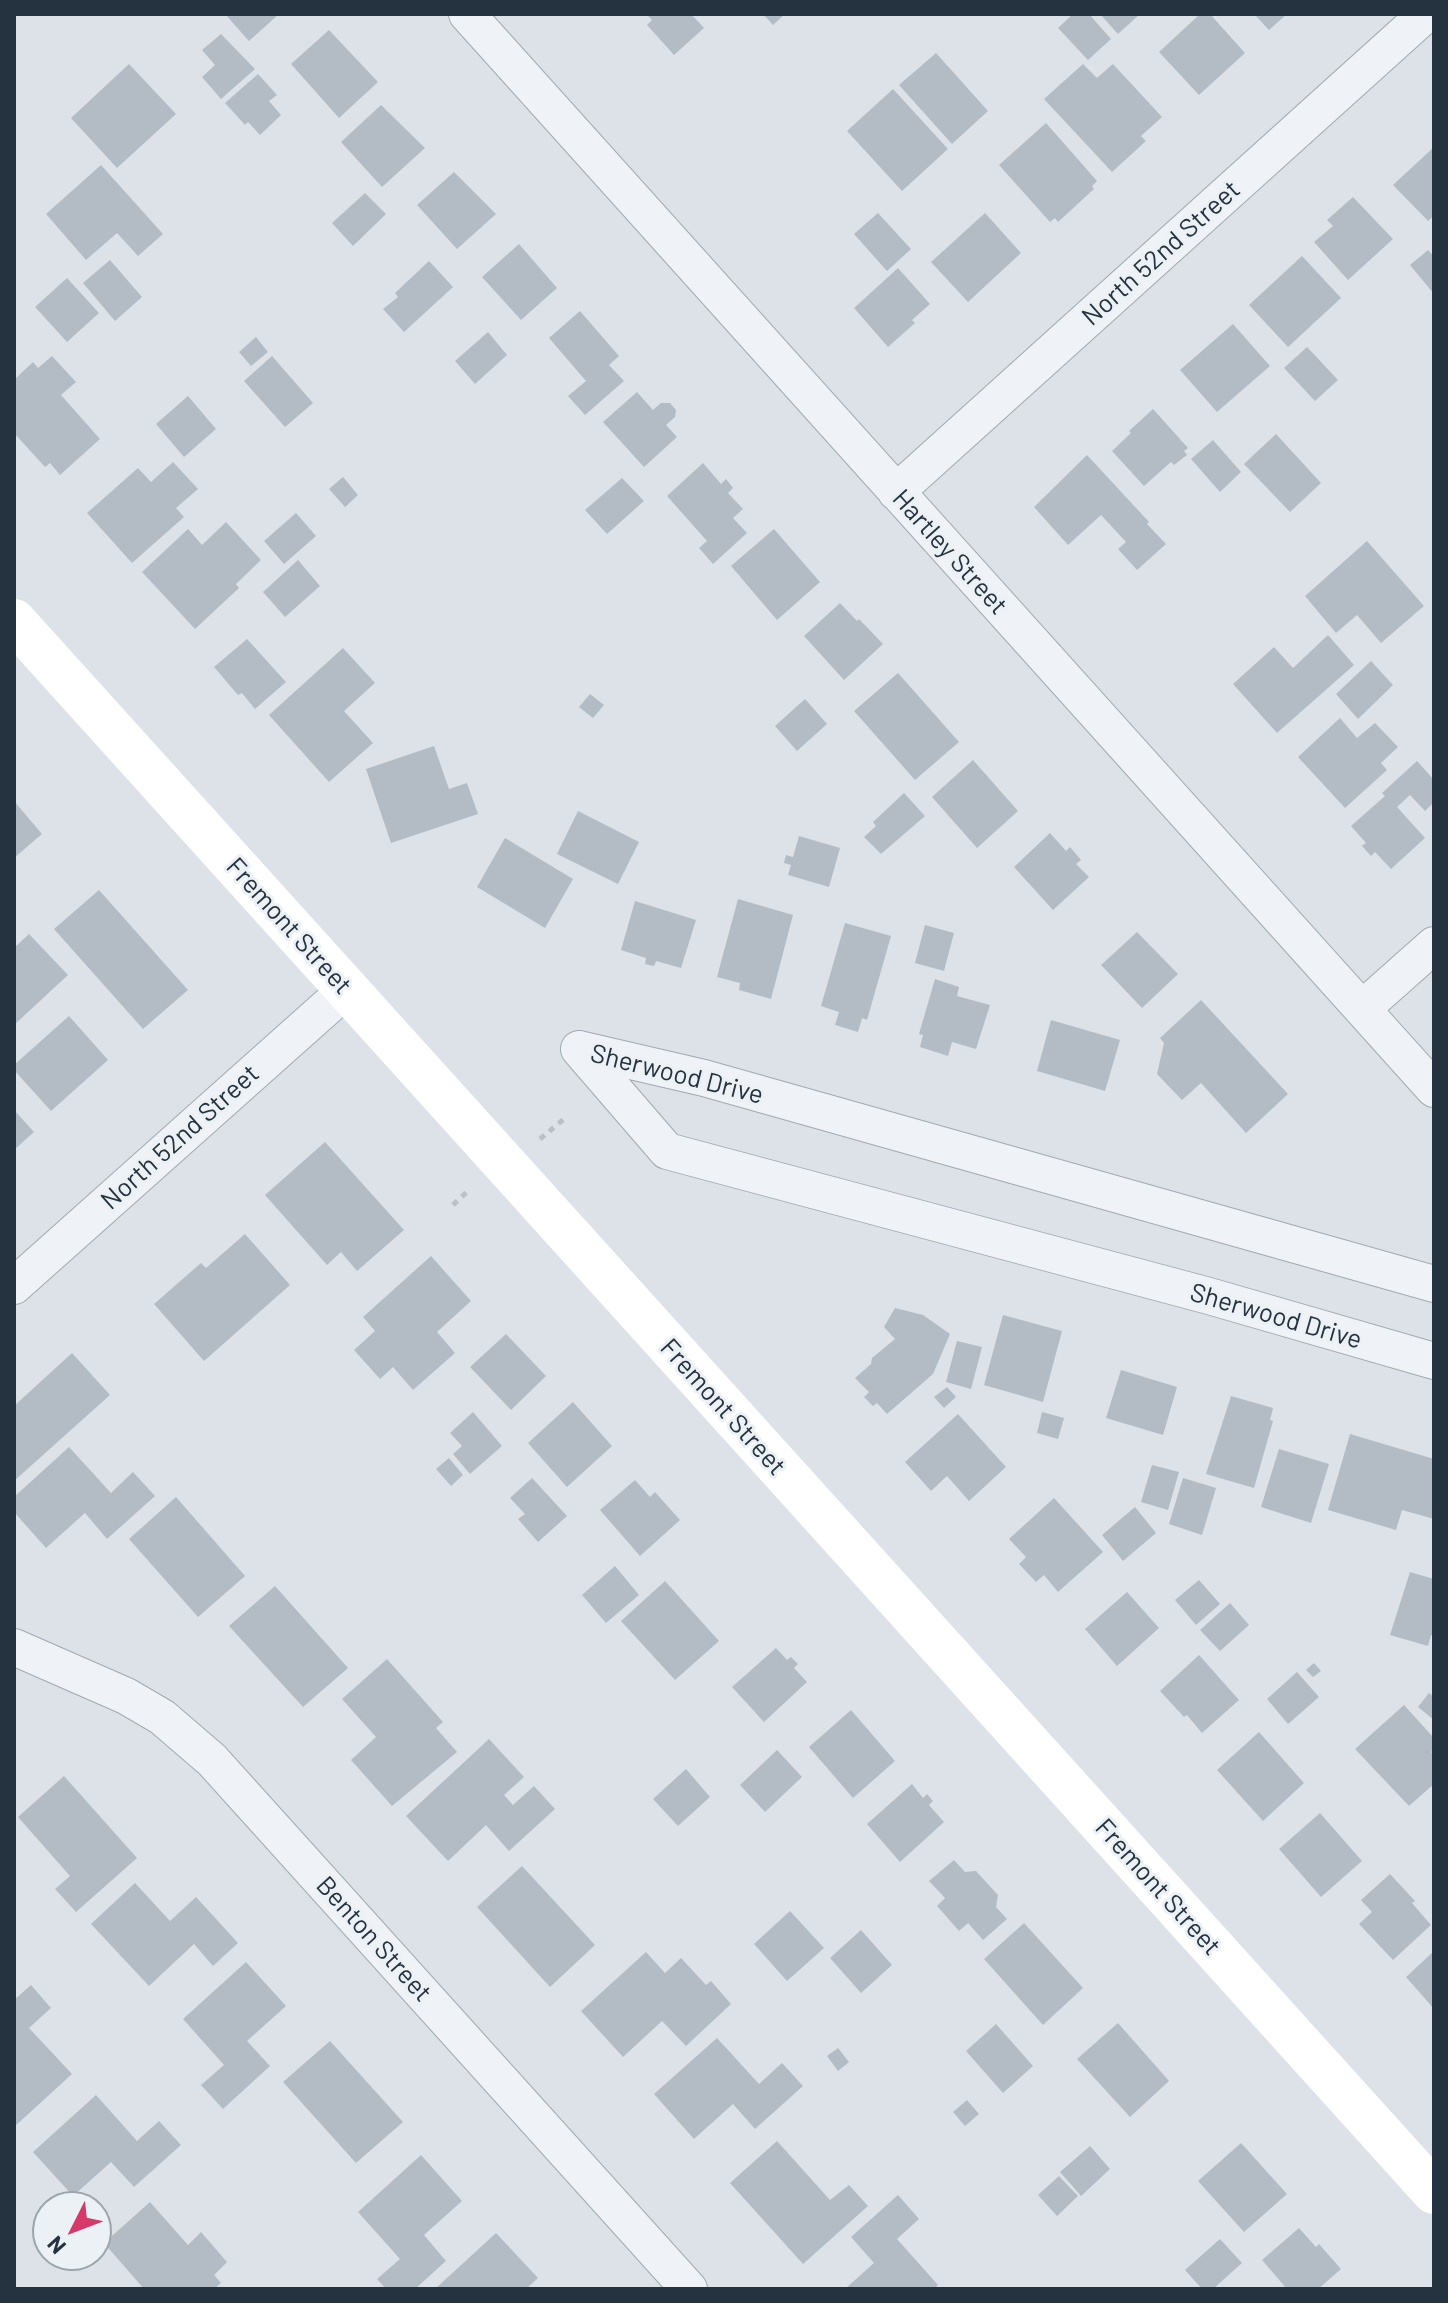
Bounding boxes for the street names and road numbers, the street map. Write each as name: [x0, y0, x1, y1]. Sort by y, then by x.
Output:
street label: North 52nd Street: [1076, 174, 1246, 332]
street label: Hartley Street: [886, 483, 1014, 621]
street label: Fremont Street: [220, 851, 358, 1001]
street label: Sherwood Drive: [587, 1037, 767, 1111]
street label: North 52nd Street: [95, 1058, 265, 1216]
street label: Sherwood Drive: [1187, 1277, 1365, 1355]
street label: Fremont Street: [654, 1332, 792, 1482]
street label: Fremont Street: [1089, 1812, 1227, 1962]
street label: Benton Street: [310, 1870, 438, 2008]

